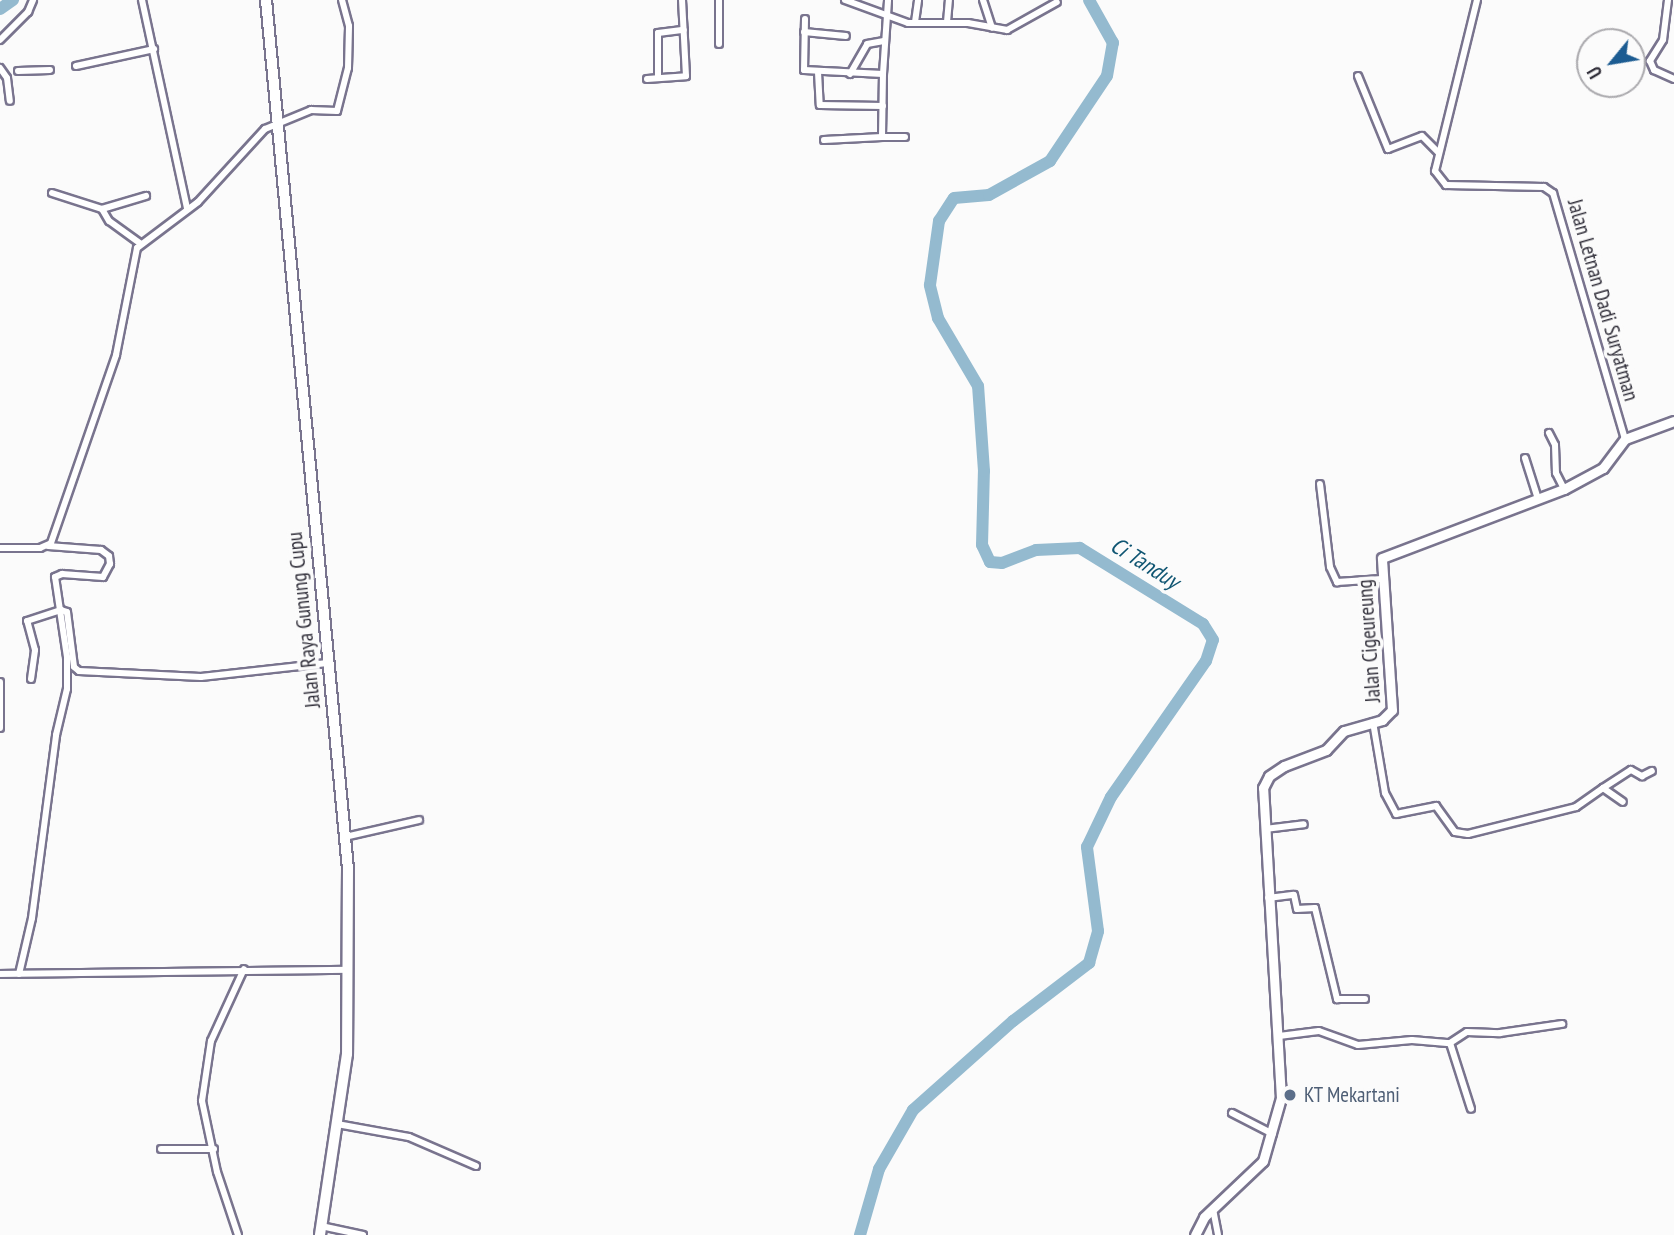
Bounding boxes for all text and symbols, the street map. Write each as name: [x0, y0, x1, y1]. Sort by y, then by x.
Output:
north arrow: [1576, 28, 1646, 98]
text: U: [1582, 62, 1607, 83]
street label: Jalan Letnan Dadi Suryatman: [1562, 196, 1644, 404]
street label: Jalan Raya Gunung Cupu: [282, 531, 326, 709]
water label: Ci Tanduy: [1105, 531, 1185, 595]
street label: Jalan Cigeureung: [1352, 579, 1386, 703]
place label: KT Mekartani: [1304, 1082, 1400, 1108]
marker: KT Mekartani: [1282, 1087, 1298, 1103]

